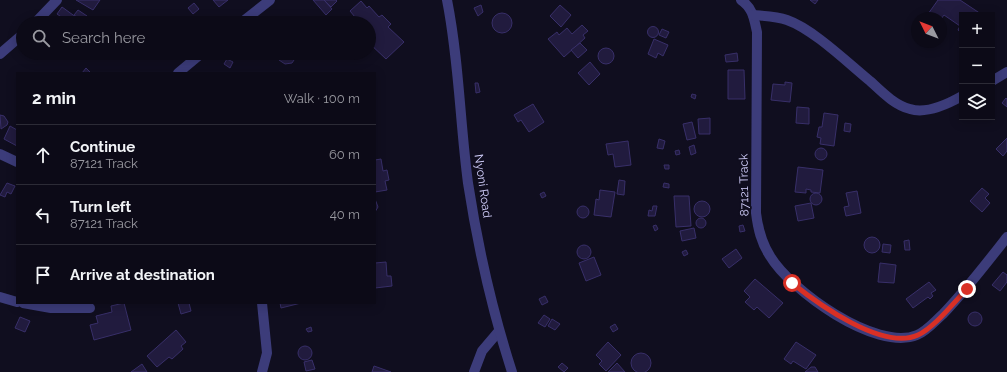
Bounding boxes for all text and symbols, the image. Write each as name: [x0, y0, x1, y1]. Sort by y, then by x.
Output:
north arrow: [911, 12, 947, 48]
map controls: [959, 12, 995, 120]
button: +: [959, 12, 995, 48]
search box: [16, 16, 376, 60]
icon: search: [30, 27, 52, 49]
text: Search here: [62, 29, 145, 47]
button: −: [959, 48, 995, 84]
button: layers: [959, 84, 995, 120]
text: 2 min: [32, 88, 76, 108]
text: Walk · 100 m: [284, 91, 360, 106]
text: Continue: [70, 138, 135, 156]
icon: ahead: [32, 144, 54, 166]
text: 60 m: [329, 147, 360, 162]
street label: Nyoni Road: [472, 153, 494, 219]
street label: 87121 Track: [736, 153, 752, 216]
text: 87121 Track: [70, 156, 138, 171]
text: Turn left: [70, 198, 131, 216]
icon: left: [32, 204, 54, 226]
text: 40 m: [330, 207, 360, 222]
text: 87121 Track: [70, 216, 138, 231]
icon: arrive: [32, 264, 54, 286]
text: Arrive at destination: [70, 266, 215, 284]
route start: [783, 274, 801, 292]
route end: [958, 280, 976, 298]

